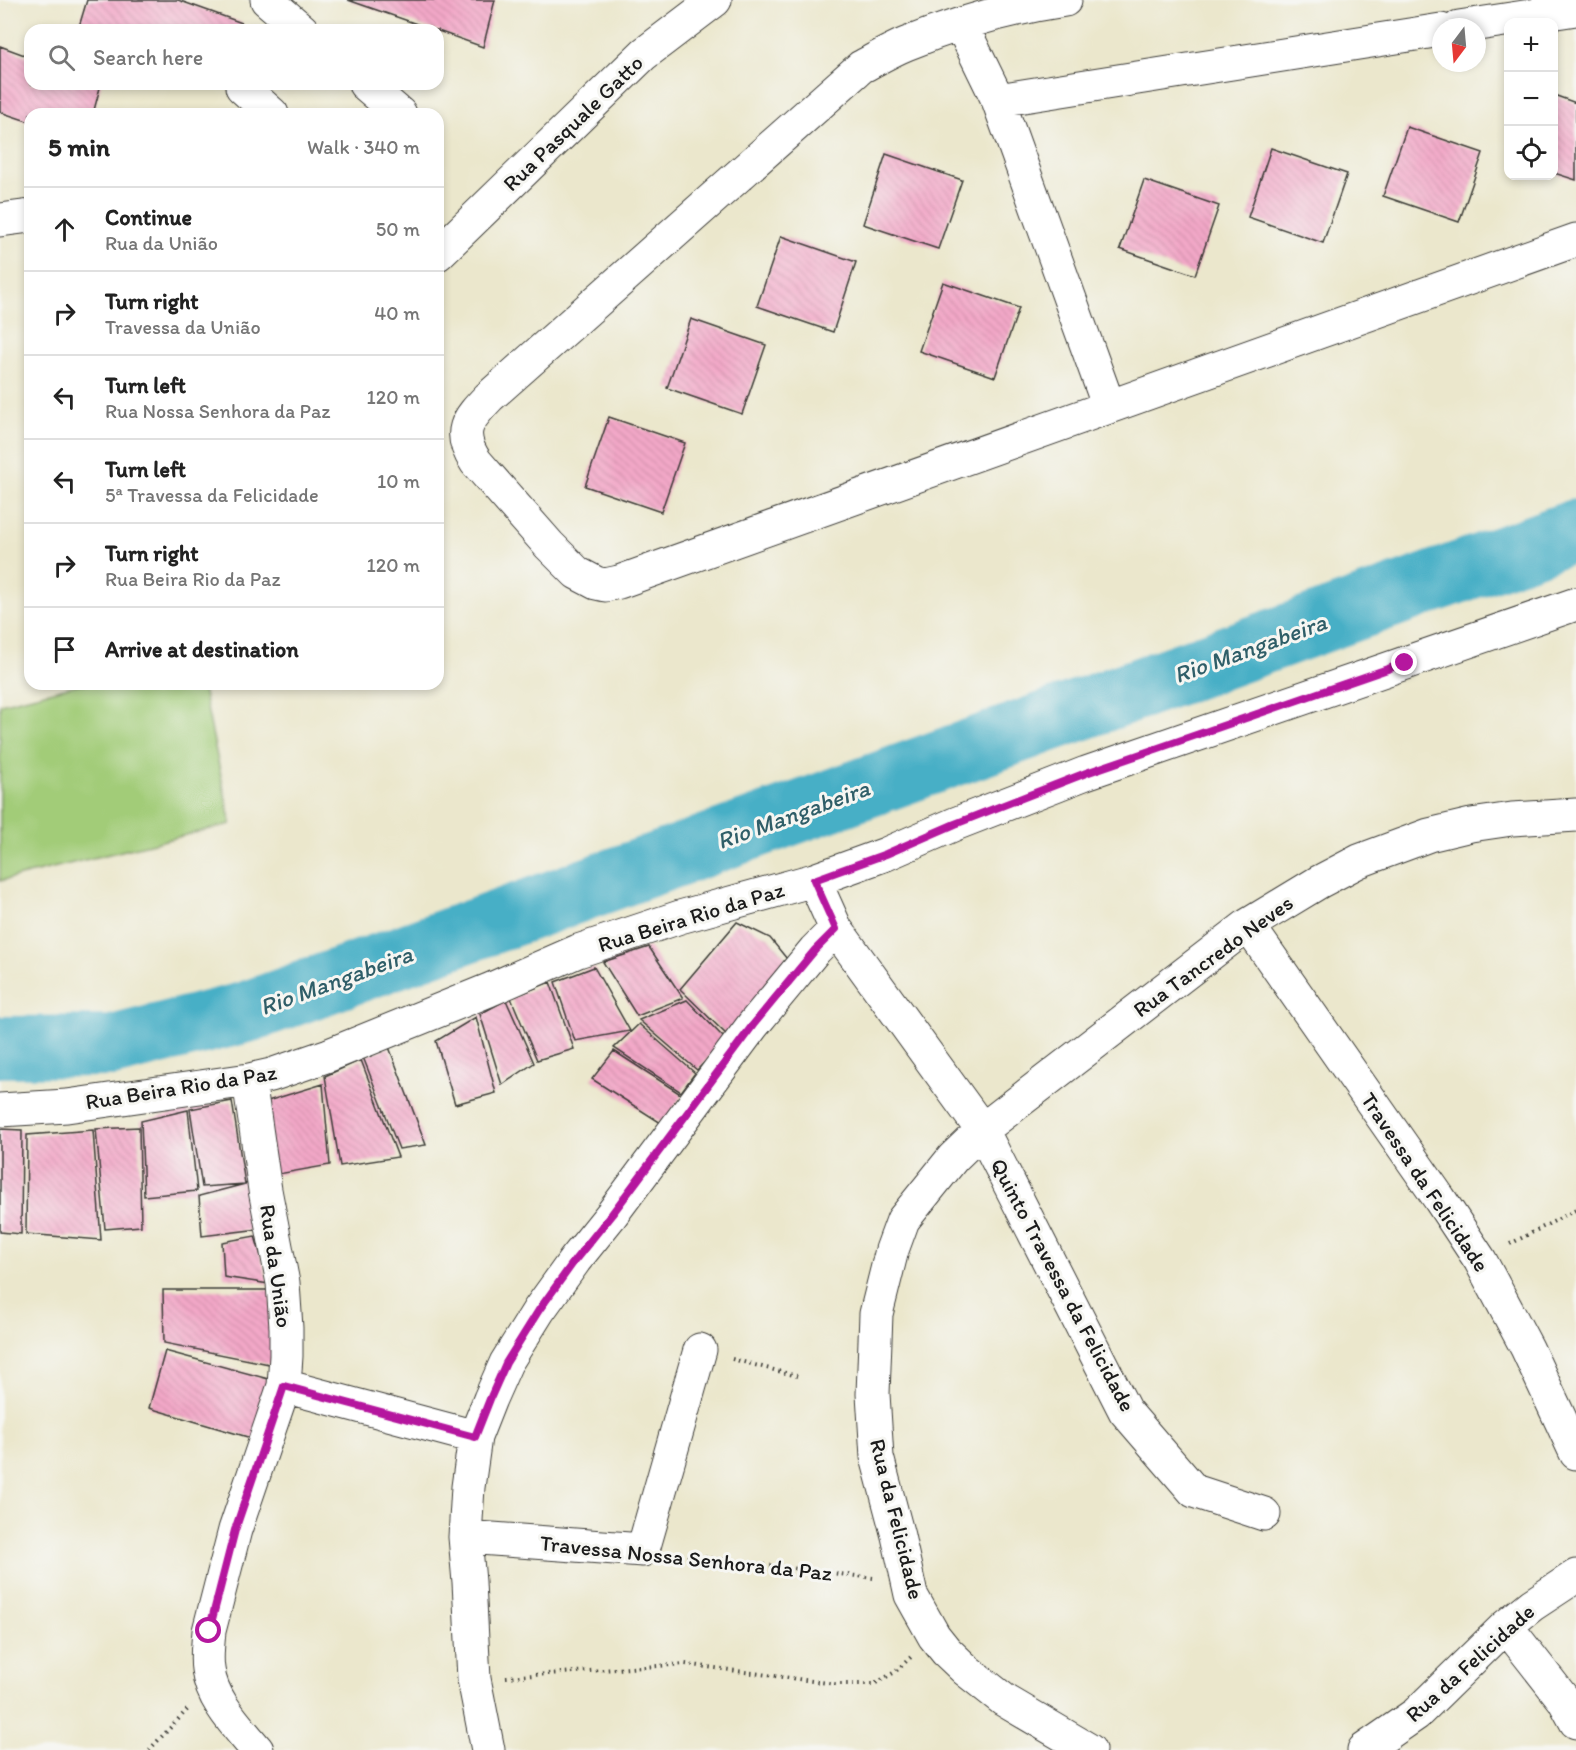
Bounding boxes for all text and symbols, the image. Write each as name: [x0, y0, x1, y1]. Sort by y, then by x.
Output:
north arrow: [1432, 18, 1486, 72]
map controls: [1504, 18, 1558, 180]
button: +: [1504, 18, 1558, 72]
search box: [24, 24, 444, 90]
icon: search: [45, 41, 78, 74]
text: Search here: [93, 44, 203, 71]
street label: Rua Pasquale Gatto: [497, 49, 649, 197]
button: −: [1504, 72, 1558, 126]
button: locate: [1504, 126, 1558, 180]
text: 5 min: [48, 131, 110, 163]
text: Walk · 340 m: [307, 135, 420, 159]
text: Continue: [105, 204, 192, 231]
icon: ahead: [48, 213, 81, 246]
text: 50 m: [376, 217, 420, 241]
text: Rua da União: [105, 231, 218, 255]
text: Turn right: [105, 288, 199, 315]
icon: right: [48, 297, 81, 330]
text: 40 m: [374, 301, 420, 325]
text: Travessa da União: [105, 315, 261, 339]
text: Turn left: [105, 372, 186, 399]
icon: left: [48, 381, 81, 414]
text: 120 m: [367, 385, 420, 409]
text: Rua Nossa Senhora da Paz: [105, 399, 331, 423]
text: Turn left: [105, 456, 186, 483]
icon: left: [48, 465, 81, 498]
text: 10 m: [377, 469, 420, 493]
text: 5ª Travessa da Felicidade: [105, 483, 319, 507]
text: Turn right: [105, 540, 199, 567]
icon: right: [48, 549, 81, 582]
text: 120 m: [367, 553, 420, 577]
text: Rua Beira Rio da Paz: [105, 567, 281, 591]
water label: Rio Mangabeira: [1170, 607, 1331, 689]
icon: arrive: [48, 633, 81, 666]
text: Arrive at destination: [105, 636, 299, 663]
route end: [1391, 649, 1417, 675]
water label: Rio Mangabeira: [713, 773, 874, 855]
street label: Rua Beira Rio da Paz: [595, 876, 787, 958]
street label: Rua Tancredo Neves: [1128, 889, 1298, 1023]
water label: Rio Mangabeira: [256, 939, 417, 1021]
street label: Rua Beira Rio da Paz: [84, 1059, 278, 1115]
street label: Travessa da Felicidade: [1355, 1087, 1495, 1277]
street label: Quinto Travessa da Felicidade: [985, 1154, 1141, 1416]
street label: Rua da União: [254, 1203, 298, 1329]
street label: Rua da Felicidade: [864, 1436, 930, 1602]
street label: Travessa Nossa Senhora da Paz: [539, 1529, 833, 1587]
street label: Rua da Felicidade: [1400, 1598, 1540, 1728]
route start: [195, 1617, 221, 1643]

